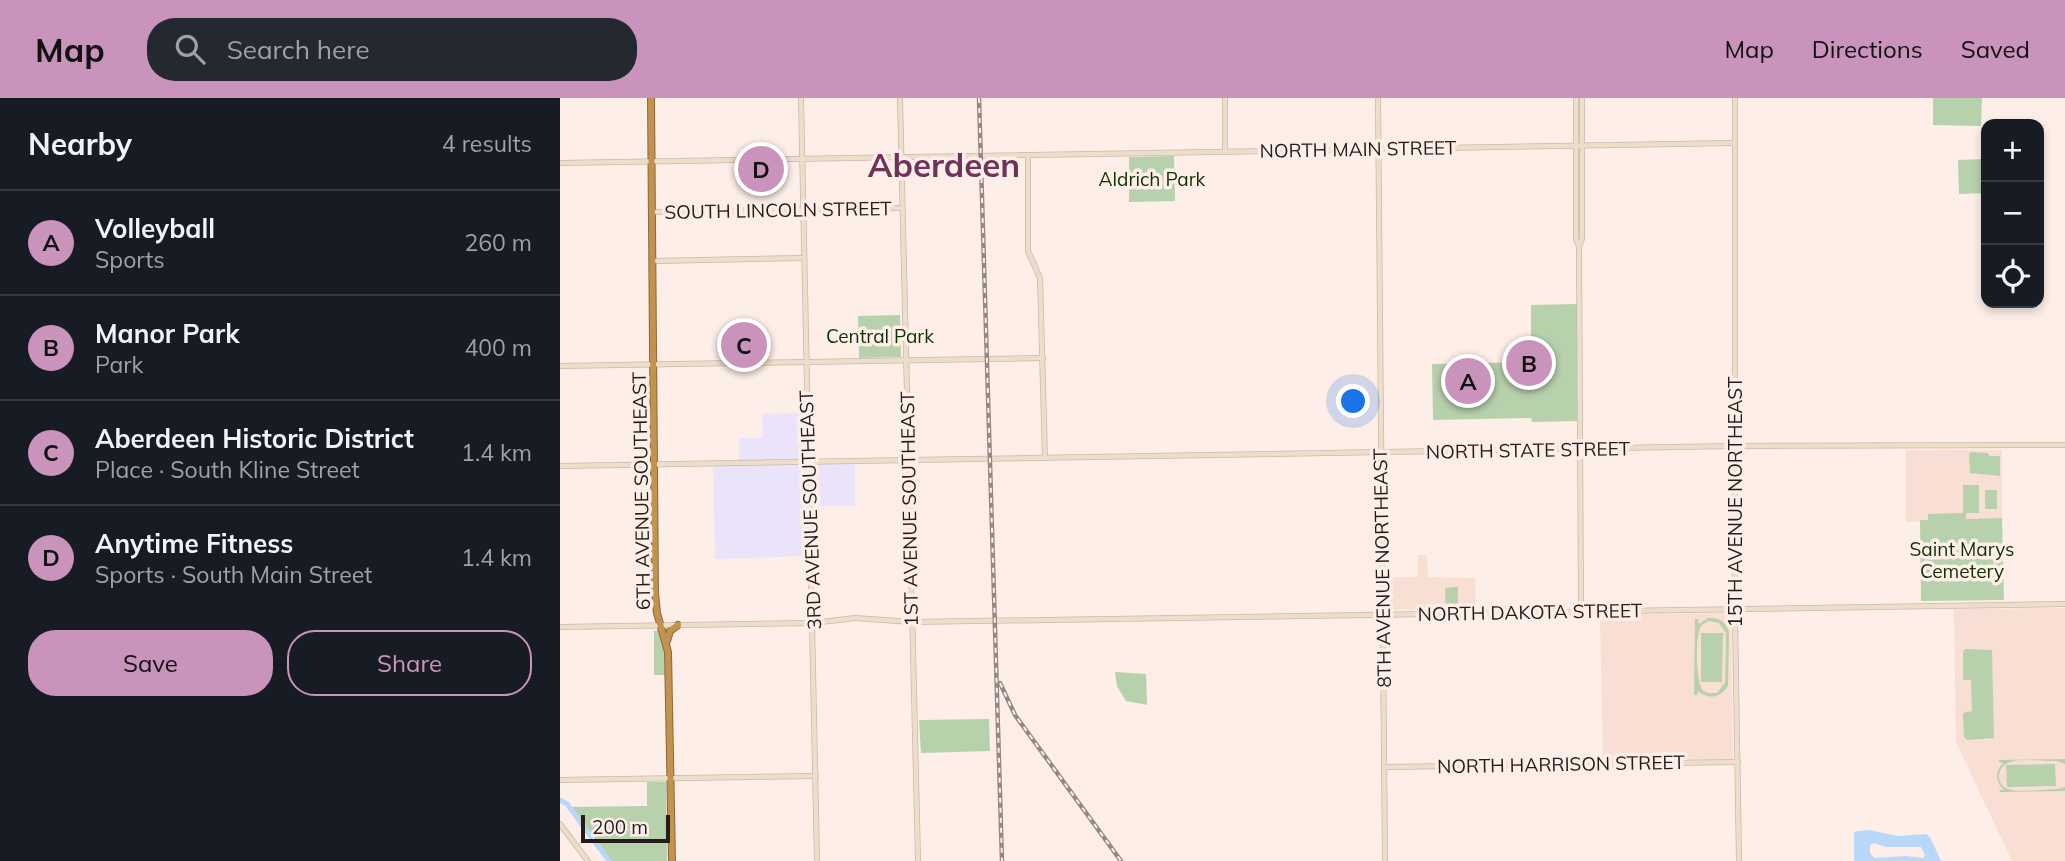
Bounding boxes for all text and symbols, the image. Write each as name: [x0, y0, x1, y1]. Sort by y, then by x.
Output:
search box: [147, 18, 637, 81]
text: Map: [35, 29, 105, 70]
icon: search: [171, 30, 209, 68]
text: Search here: [227, 33, 370, 66]
text: Map: [1724, 34, 1774, 64]
text: Directions: [1812, 34, 1923, 64]
text: Saved: [1961, 34, 2030, 64]
map controls: [1981, 119, 2044, 308]
button: +: [1981, 119, 2044, 182]
text: Nearby: [28, 125, 132, 163]
text: 4 results: [442, 129, 532, 158]
street label: NORTH MAIN STREET: [1259, 135, 1457, 163]
pin: D: [738, 143, 784, 195]
district label: Aberdeen: [868, 144, 1020, 185]
park label: Aldrich Park: [1099, 167, 1206, 191]
button: −: [1981, 182, 2044, 245]
street label: SOUTH LINCOLN STREET: [664, 196, 892, 224]
text: Volleyball: [95, 212, 215, 245]
text: A: [42, 228, 60, 257]
text: 260 m: [464, 228, 532, 257]
text: Sports: [95, 245, 165, 274]
button: locate: [1981, 245, 2044, 308]
text: Manor Park: [95, 317, 240, 350]
pin: C: [721, 319, 767, 371]
park label: Central Park: [826, 324, 934, 348]
text: B: [43, 333, 59, 362]
text: 400 m: [464, 333, 532, 362]
pin: B: [1506, 337, 1552, 389]
text: Park: [95, 350, 143, 379]
pin: A: [1445, 355, 1491, 407]
street label: 6TH AVENUE SOUTHEAST: [627, 371, 655, 610]
street label: 15TH AVENUE NORTHEAST: [1723, 376, 1747, 627]
your location: [1336, 384, 1370, 418]
street label: 3RD AVENUE SOUTHEAST: [794, 389, 826, 630]
street label: 1ST AVENUE SOUTHEAST: [895, 391, 923, 627]
text: Aberdeen Historic District: [95, 422, 414, 455]
street label: NORTH STATE STREET: [1426, 436, 1631, 464]
text: C: [43, 438, 59, 467]
text: 1.4 km: [461, 438, 532, 467]
street label: 8TH AVENUE NORTHEAST: [1368, 448, 1396, 688]
text: Place · South Kline Street: [95, 455, 360, 484]
text: Anytime Fitness: [95, 527, 293, 560]
park label: Saint Marys Cemetery: [1910, 537, 2015, 583]
text: D: [42, 543, 60, 572]
text: 1.4 km: [461, 543, 532, 572]
text: Sports · South Main Street: [95, 560, 372, 589]
street label: NORTH DAKOTA STREET: [1418, 598, 1643, 626]
button: Save: [28, 630, 273, 696]
button: Share: [287, 630, 532, 696]
street label: NORTH HARRISON STREET: [1437, 750, 1686, 778]
scale bar: [581, 812, 670, 844]
text: 200 m: [592, 815, 648, 839]

